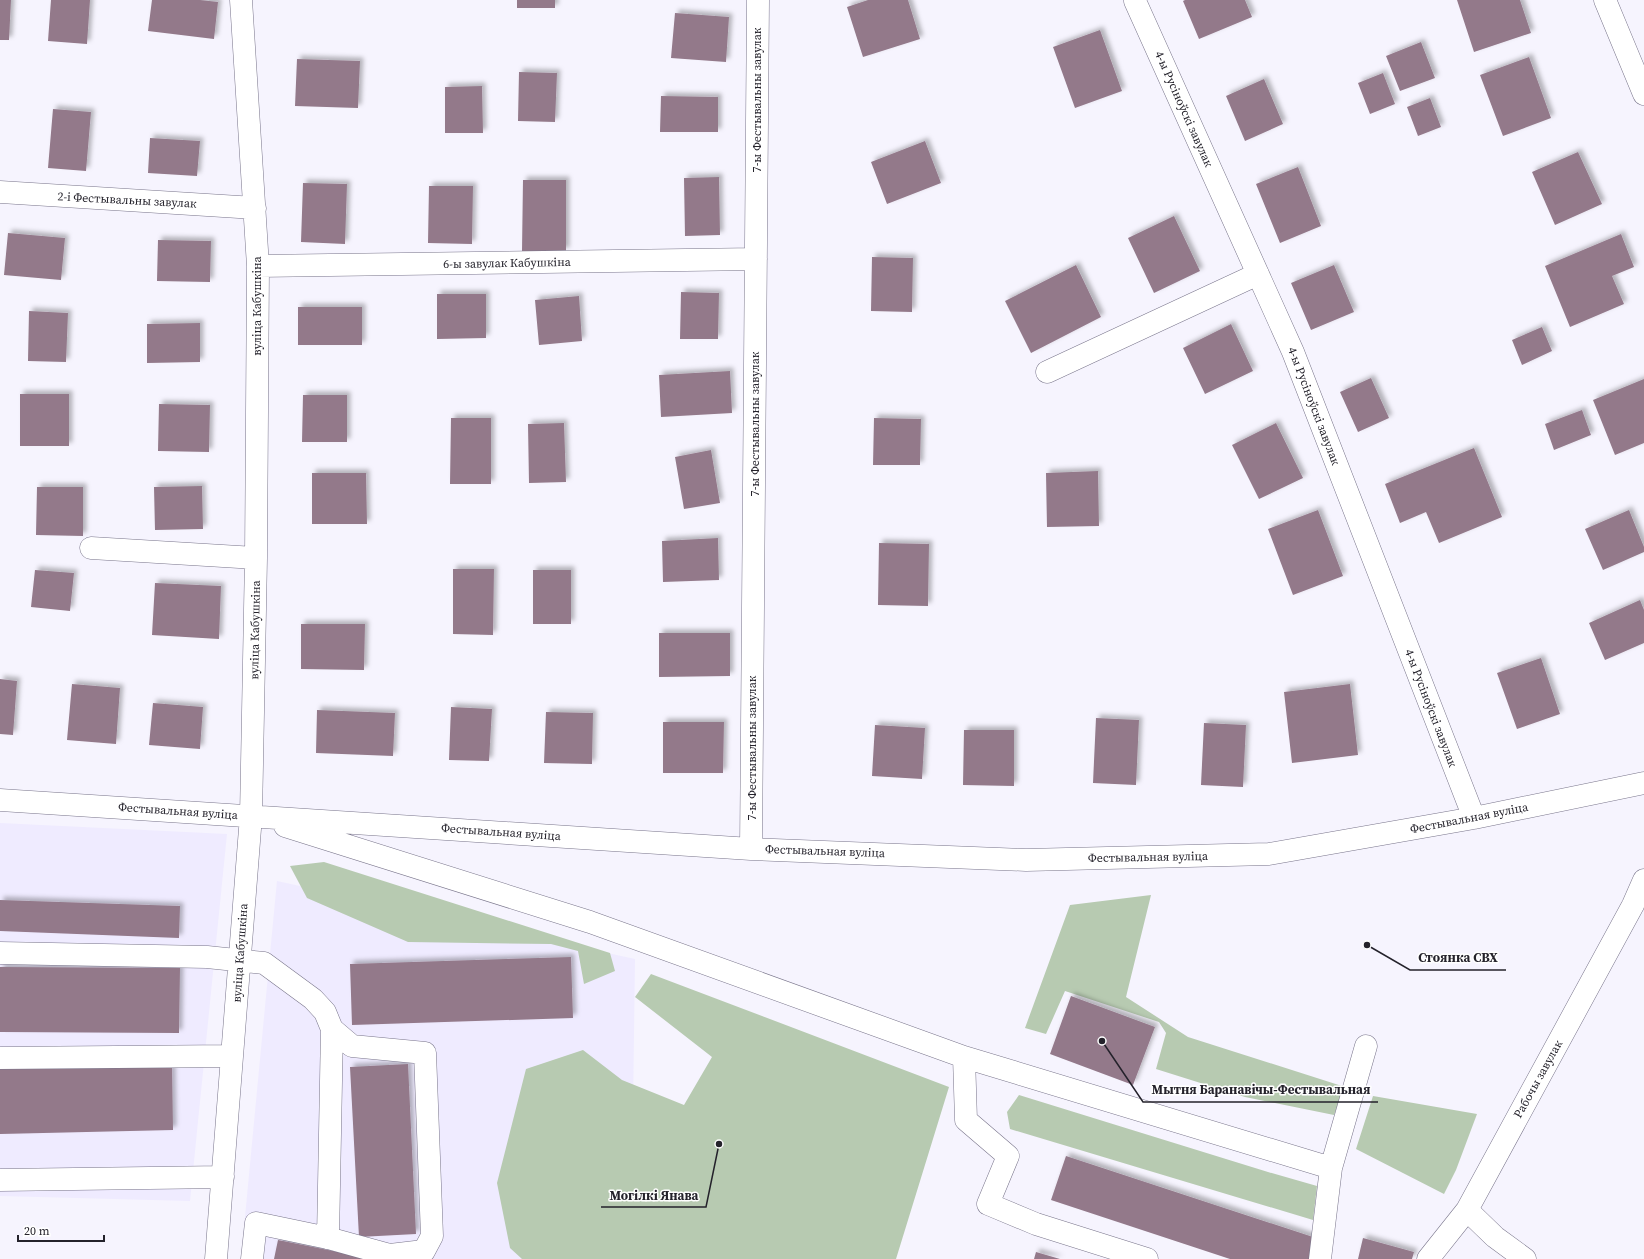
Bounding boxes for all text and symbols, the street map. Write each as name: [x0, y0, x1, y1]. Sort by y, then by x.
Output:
street label: 7-ы Фестывальны завулак: [749, 27, 765, 172]
street label: 4-ы Русіноўскі завулак: [1151, 48, 1217, 170]
street label: 2-і Фестывальны завулак: [57, 188, 197, 212]
street label: 6-ы завулак Кабушкіна: [443, 254, 572, 272]
street label: вуліца Кабушкіна: [249, 255, 265, 356]
street label: 4-ы Русіноўскі завулак: [1284, 345, 1344, 468]
street label: 7-ы Фестывальны завулак: [747, 351, 763, 496]
street label: вуліца Кабушкіна: [246, 579, 264, 680]
street label: 4-ы Русіноўскі завулак: [1401, 647, 1461, 770]
street label: 7-ы Фестывальны завулак: [744, 675, 760, 820]
street label: Фестывальная вуліца: [118, 799, 239, 823]
street label: Фестывальная вуліца: [1409, 799, 1530, 837]
street label: Фестывальная вуліца: [441, 820, 562, 844]
street label: Фестывальная вуліца: [765, 841, 886, 861]
street label: Фестывальная вуліца: [1088, 848, 1209, 866]
street label: вуліца Кабушкіна: [229, 902, 252, 1003]
callout: Стоянка СВХ: [1410, 945, 1506, 970]
text: Стоянка СВХ: [1418, 949, 1498, 966]
street label: Рабочы завулак: [1510, 1037, 1566, 1121]
callout: Мытня Баранавічы-Фестывальная: [1143, 1077, 1378, 1102]
text: Мытня Баранавічы-Фестывальная: [1152, 1081, 1371, 1098]
callout: Могілкі Янава: [601, 1182, 706, 1207]
text: Могілкі Янава: [609, 1187, 699, 1204]
scale bar: [18, 1217, 104, 1243]
text: 20 m: [24, 1223, 50, 1239]

